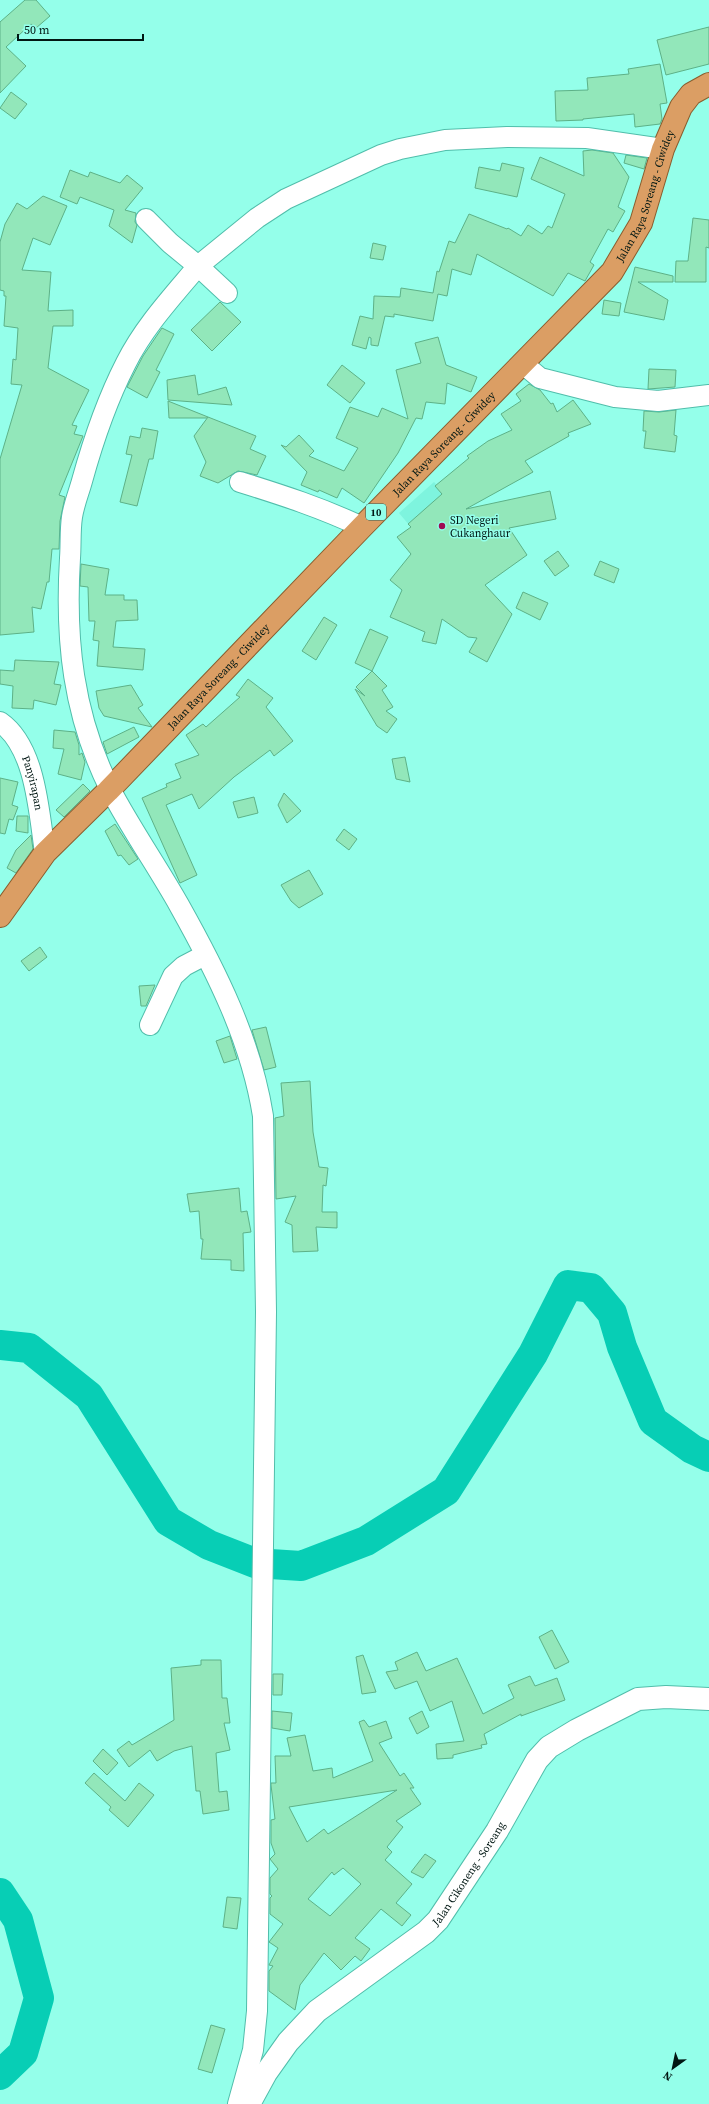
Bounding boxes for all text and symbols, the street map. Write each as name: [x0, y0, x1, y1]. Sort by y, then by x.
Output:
scale bar: [18, 16, 143, 42]
text: 50 m: [24, 22, 50, 38]
street label: Jalan Raya Soreang - Ciwidey: [612, 127, 678, 266]
street label: Jalan Raya Soreang - Ciwidey: [389, 388, 499, 500]
road number: 10: [366, 504, 386, 520]
place label: SD Negeri Cukanghaur: [450, 513, 511, 541]
marker: SD Negeri Cukanghaur: [437, 521, 447, 531]
street label: Jalan Raya Soreang - Ciwidey: [164, 620, 273, 733]
street label: Panyirapan: [18, 753, 46, 812]
street label: Jalan Cikoneng - Soreang: [428, 1819, 509, 1930]
north arrow: [653, 2048, 693, 2088]
text: N: [660, 2067, 675, 2084]

